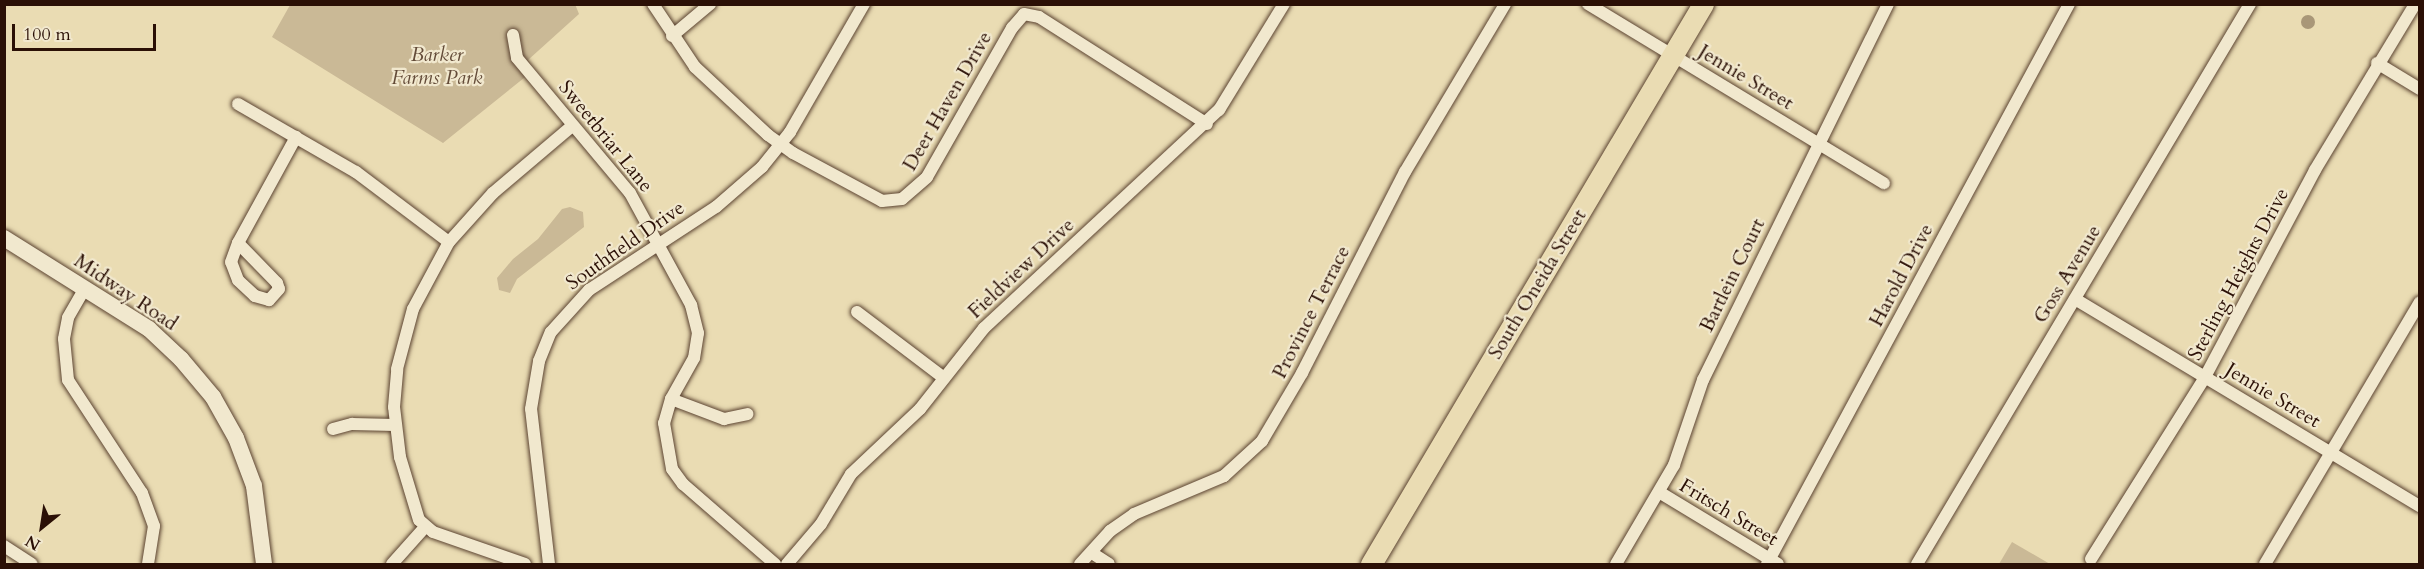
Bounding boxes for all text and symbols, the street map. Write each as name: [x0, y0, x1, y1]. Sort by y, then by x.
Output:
scale bar: [15, 12, 159, 50]
text: 100 m: [23, 22, 71, 47]
street label: Deer Haven Drive: [897, 27, 997, 175]
street label: Jennie Street: [1694, 39, 1798, 115]
park label: Barker Farms Park: [391, 43, 483, 90]
street label: Sweetbriar Lane: [554, 75, 658, 197]
street label: Sterling Heights Drive: [2182, 184, 2294, 364]
street label: Southfield Drive: [561, 195, 689, 295]
street label: South Oneida Street: [1483, 205, 1591, 363]
street label: Fieldview Drive: [963, 213, 1079, 323]
street label: Bartlein Court: [1694, 214, 1770, 336]
street label: Harold Drive: [1864, 220, 1938, 330]
street label: Goss Avenue: [2028, 221, 2106, 327]
street label: Province Terrace: [1267, 242, 1355, 382]
street label: Midway Road: [70, 249, 182, 335]
street label: Jennie Street: [2221, 357, 2325, 433]
street label: Fritsch Street: [1675, 473, 1783, 551]
north arrow: [12, 497, 72, 557]
text: N: [21, 530, 45, 556]

